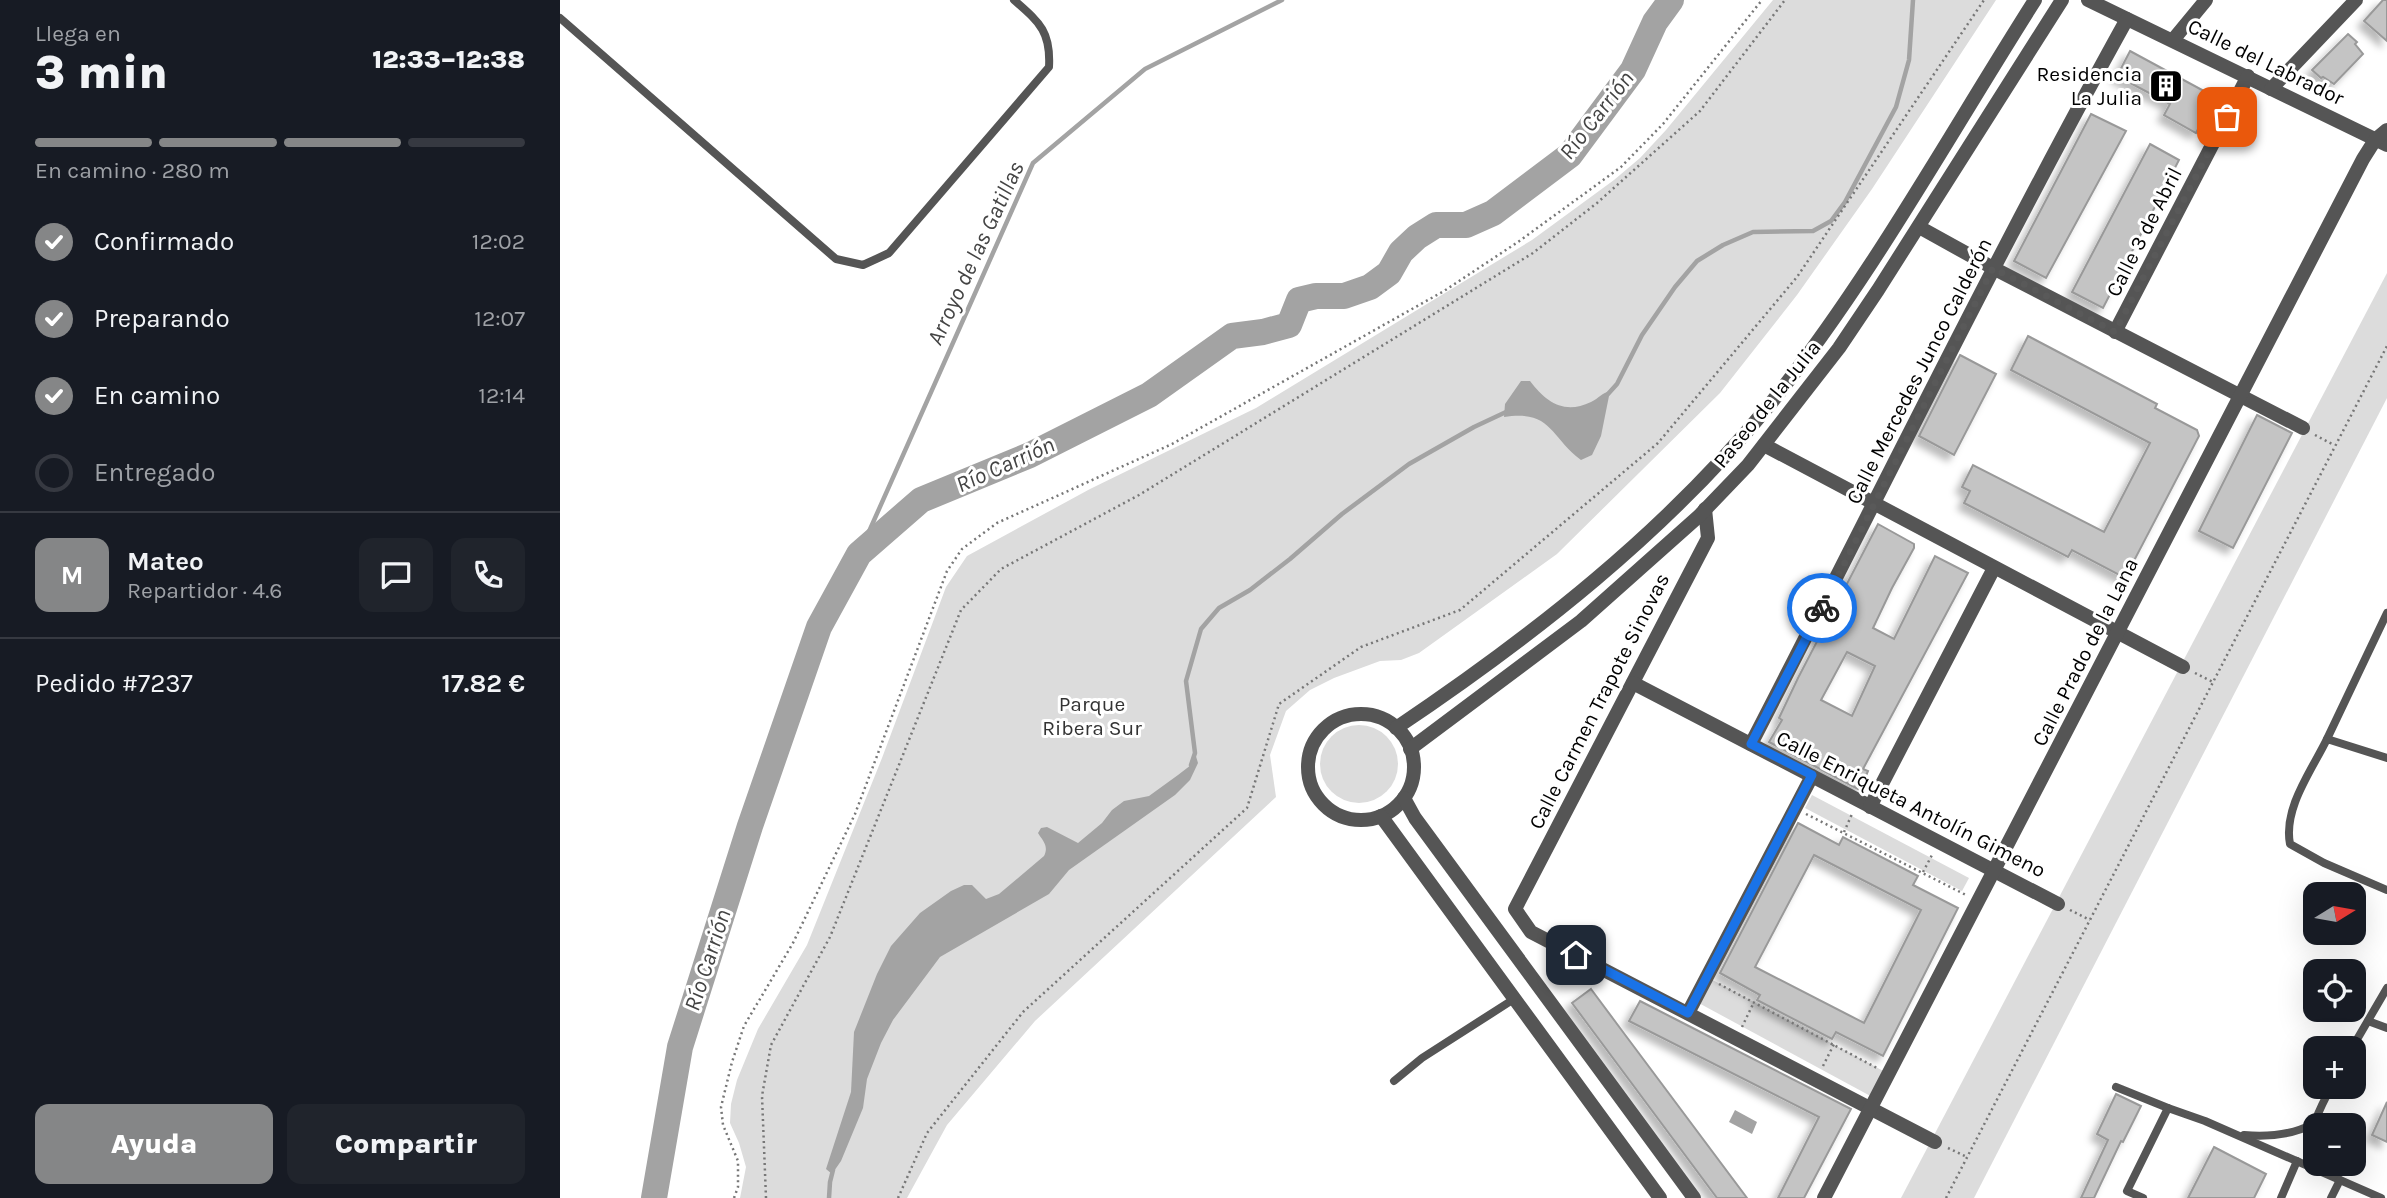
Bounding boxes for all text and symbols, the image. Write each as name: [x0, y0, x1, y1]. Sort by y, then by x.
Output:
street label: Calle del Labrador: [2184, 14, 2348, 110]
text: Llega en: [35, 20, 121, 47]
text: 12:33–12:38: [372, 44, 525, 75]
text: 3 min: [35, 46, 168, 100]
place label: Residencia La Julia: [2037, 62, 2142, 110]
water label: Río Carrión: [1553, 66, 1639, 165]
building icon: Residencia La Julia: [2147, 67, 2185, 105]
pin: [2197, 87, 2257, 147]
icon: bag: [2208, 98, 2246, 136]
text: En camino · 280 m: [35, 157, 230, 184]
water label: Arroyo de las Gatillas: [921, 157, 1030, 349]
street label: Calle 3 de Abril: [2101, 163, 2187, 301]
icon: check: [35, 223, 73, 261]
text: Confirmado: [94, 226, 234, 257]
text: 12:02: [472, 228, 525, 255]
street label: Calle Mercedes Junco Calderón: [1841, 234, 1997, 508]
icon: check: [35, 300, 73, 338]
text: Preparando: [94, 303, 230, 334]
text: 12:07: [474, 305, 525, 332]
street label: Paseo de la Julia: [1708, 335, 1826, 473]
icon: check: [35, 377, 73, 415]
text: En camino: [94, 380, 220, 411]
text: 12:14: [478, 382, 525, 409]
water label: Río Carrión: [952, 431, 1059, 498]
text: Entregado: [94, 457, 215, 488]
button: chat: [359, 538, 433, 612]
button: phone: [451, 538, 525, 612]
text: Mateo: [127, 546, 204, 577]
street label: Calle Prado de la Lana: [2027, 554, 2143, 750]
text: M: [61, 560, 83, 591]
street label: Calle Carmen Trapote Sinovas: [1524, 569, 1674, 833]
courier: [1787, 573, 1857, 643]
text: Repartidor · 4.6: [127, 577, 282, 604]
icon: bike: [1803, 589, 1841, 627]
text: Pedido #7237: [35, 668, 193, 699]
text: 17.82 €: [442, 668, 525, 699]
park label: Parque Ribera Sur: [1042, 692, 1142, 740]
street label: Calle Enriqueta Antolín Gimeno: [1772, 725, 2050, 883]
north arrow: [2303, 882, 2366, 945]
map controls: [2303, 882, 2366, 1176]
water label: Río Carrión: [678, 906, 737, 1014]
pin: [1546, 925, 1606, 985]
icon: home: [1557, 936, 1595, 974]
button: locate: [2303, 959, 2366, 1022]
button: +: [2303, 1036, 2366, 1099]
button: Ayuda: [35, 1104, 273, 1184]
button: Compartir: [287, 1104, 525, 1184]
button: −: [2303, 1113, 2366, 1176]

